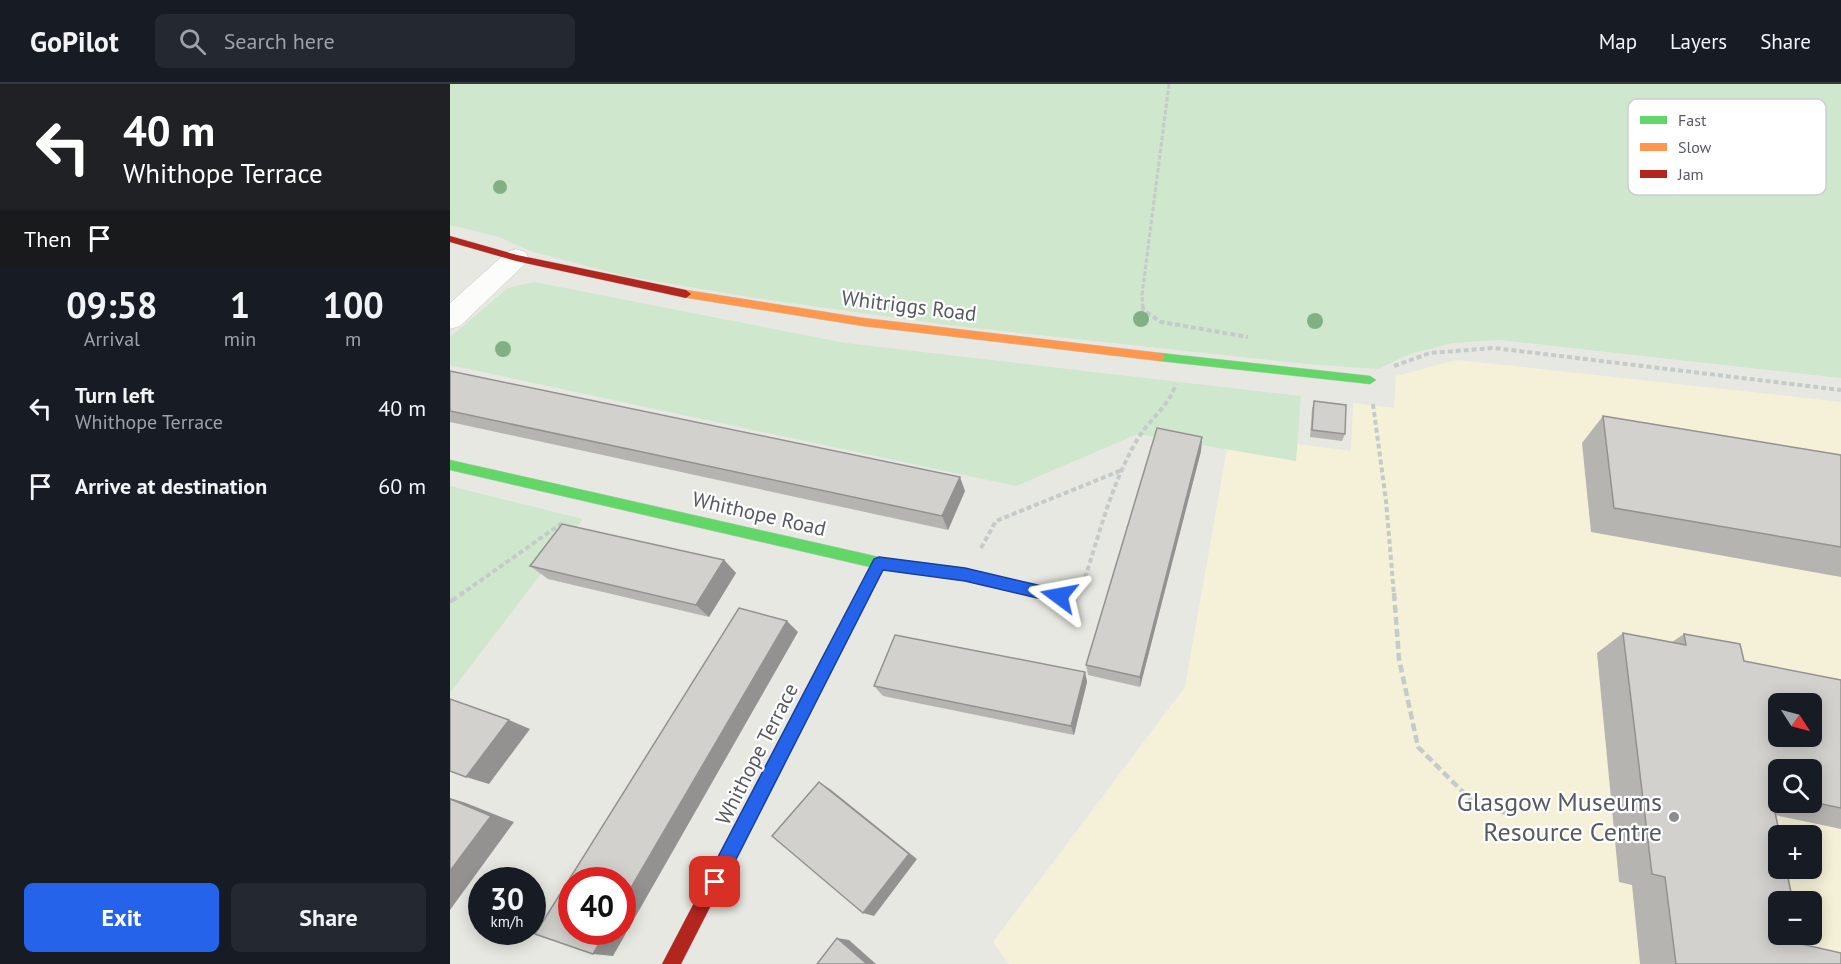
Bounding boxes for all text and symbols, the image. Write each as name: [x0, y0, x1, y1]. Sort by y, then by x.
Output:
search box: [155, 14, 575, 68]
text: GoPilot: [30, 23, 119, 60]
icon: search: [176, 25, 209, 58]
text: Search here: [224, 27, 335, 55]
text: Map: [1599, 28, 1637, 55]
text: Layers: [1670, 28, 1727, 55]
text: Share: [1760, 28, 1811, 55]
legend: [1628, 99, 1826, 195]
text: 40 m: [123, 103, 215, 158]
icon: left: [24, 108, 102, 186]
text: Fast: [1678, 110, 1707, 130]
text: Slow: [1678, 137, 1712, 157]
text: Whithope Terrace: [123, 156, 323, 190]
text: Jam: [1677, 164, 1704, 184]
icon: arrive: [83, 222, 116, 255]
text: Then: [24, 225, 71, 253]
text: 09:58: [66, 281, 158, 328]
text: 1: [230, 281, 250, 328]
text: 100: [323, 281, 384, 328]
street label: Whitriggs Road: [840, 284, 978, 327]
text: Arrival: [84, 326, 140, 352]
text: min: [224, 326, 256, 352]
text: m: [345, 326, 361, 352]
text: Turn left: [75, 381, 155, 409]
icon: left: [24, 392, 57, 425]
text: 40 m: [378, 394, 426, 422]
text: Whithope Terrace: [75, 409, 223, 435]
icon: arrive: [24, 470, 57, 503]
text: Arrive at destination: [75, 472, 267, 500]
text: 60 m: [378, 472, 426, 500]
street label: Whithope Road: [690, 485, 829, 542]
position arrow: [1027, 564, 1091, 628]
street label: Whithope Terrace: [709, 678, 804, 829]
north arrow: [1768, 693, 1822, 747]
map controls: [1768, 693, 1822, 945]
button: search: [1768, 759, 1822, 813]
place label: Glasgow Museums Resource Centre: [1457, 785, 1662, 848]
marker: Glasgow Museums Resource Centre: [1667, 810, 1681, 824]
button: +: [1768, 825, 1822, 879]
pin: [689, 856, 740, 907]
icon: arrive: [698, 865, 731, 898]
speed limit sign: 40: [558, 867, 636, 945]
text: 30: [490, 879, 524, 918]
button: Exit: [24, 883, 219, 952]
button: Share: [231, 883, 426, 952]
button: −: [1768, 891, 1822, 945]
text: km/h: [491, 912, 523, 931]

